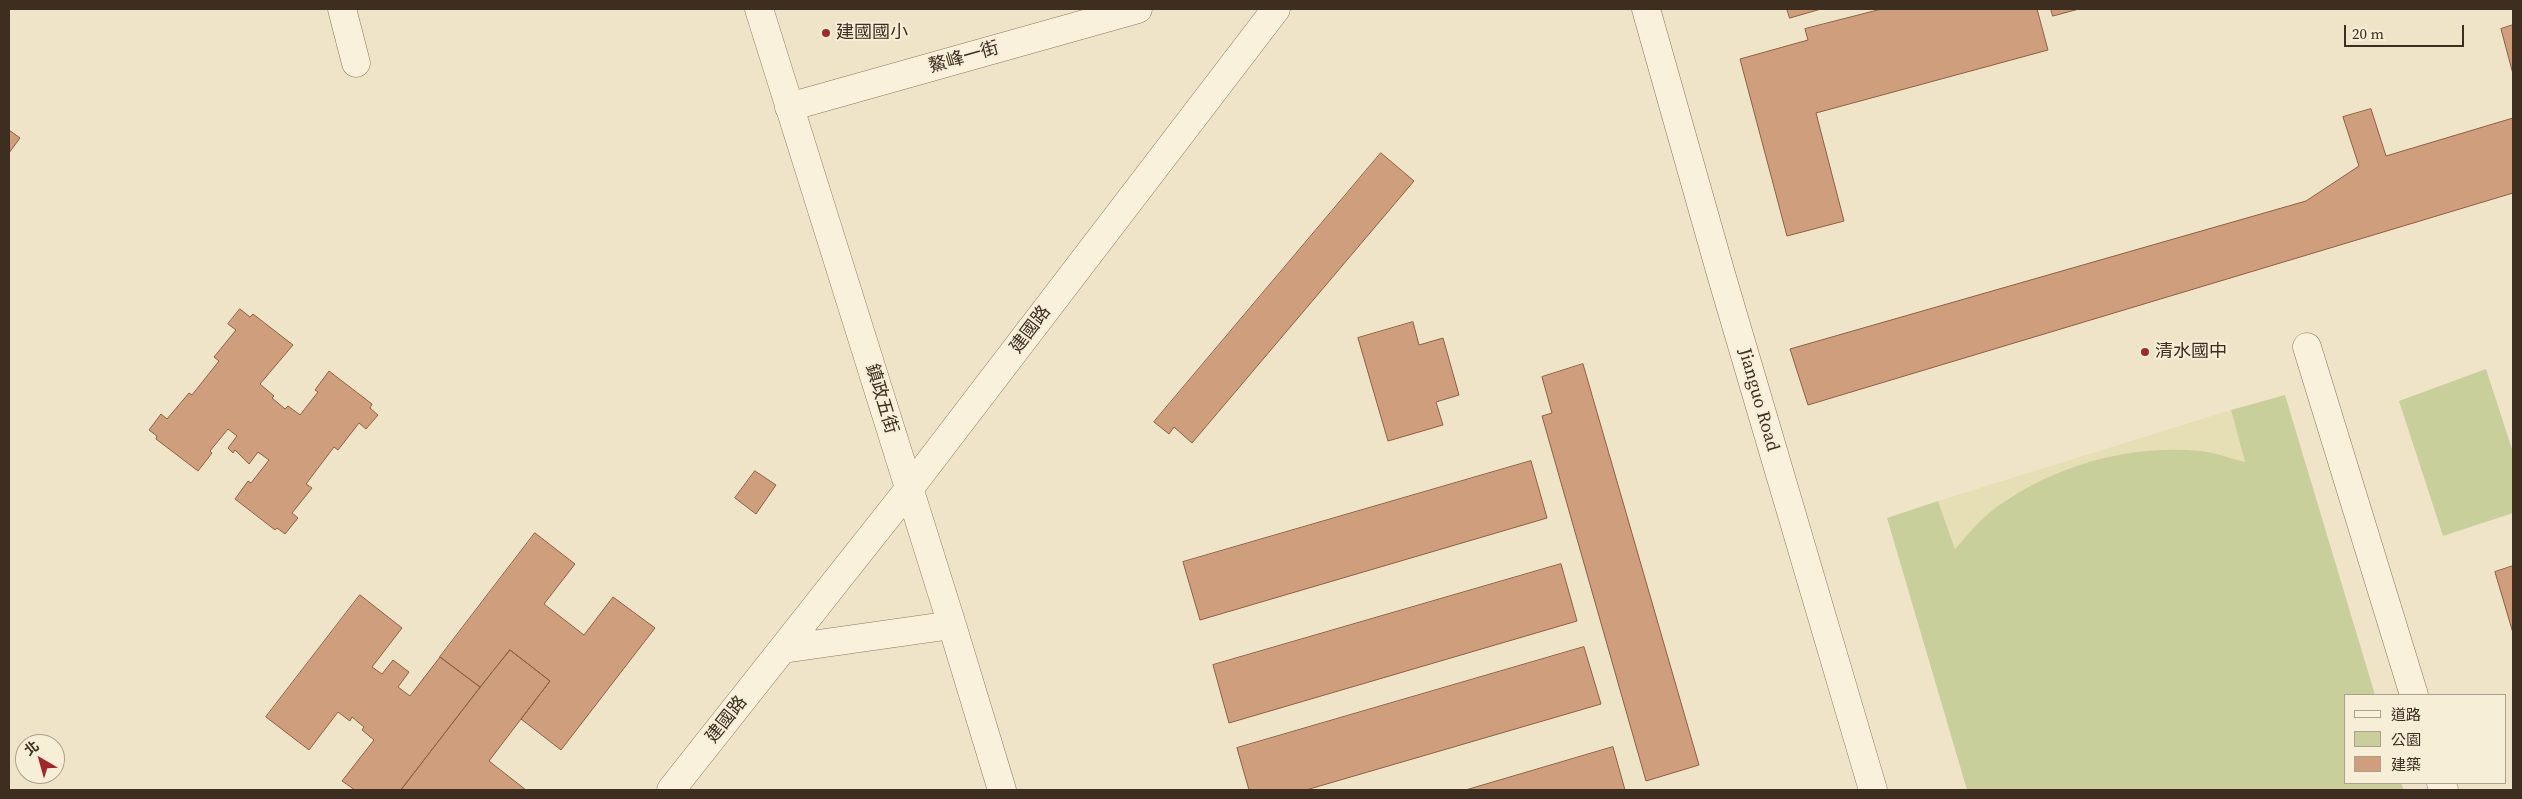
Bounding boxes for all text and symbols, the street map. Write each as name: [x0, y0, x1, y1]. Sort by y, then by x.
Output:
scale bar: [2347, 15, 2467, 47]
place label: 建國國小: [836, 22, 908, 44]
text: 20 m: [2352, 23, 2384, 44]
marker: 建國國小: [820, 27, 832, 39]
street label: 鰲峰一街: [926, 38, 1002, 78]
street label: 建國路: [1006, 302, 1056, 358]
place label: 清水國中: [2155, 341, 2227, 363]
street label: Jianguo Road: [1733, 346, 1783, 454]
marker: 清水國中: [2139, 346, 2151, 358]
street label: 鎮政五街: [860, 361, 902, 437]
street label: 建國路: [702, 692, 752, 748]
legend: [2344, 694, 2507, 784]
text: 道路: [2391, 704, 2421, 725]
text: 公園: [2391, 729, 2421, 750]
north arrow: [15, 734, 65, 784]
text: 北: [20, 736, 43, 760]
text: 建築: [2391, 754, 2421, 775]

